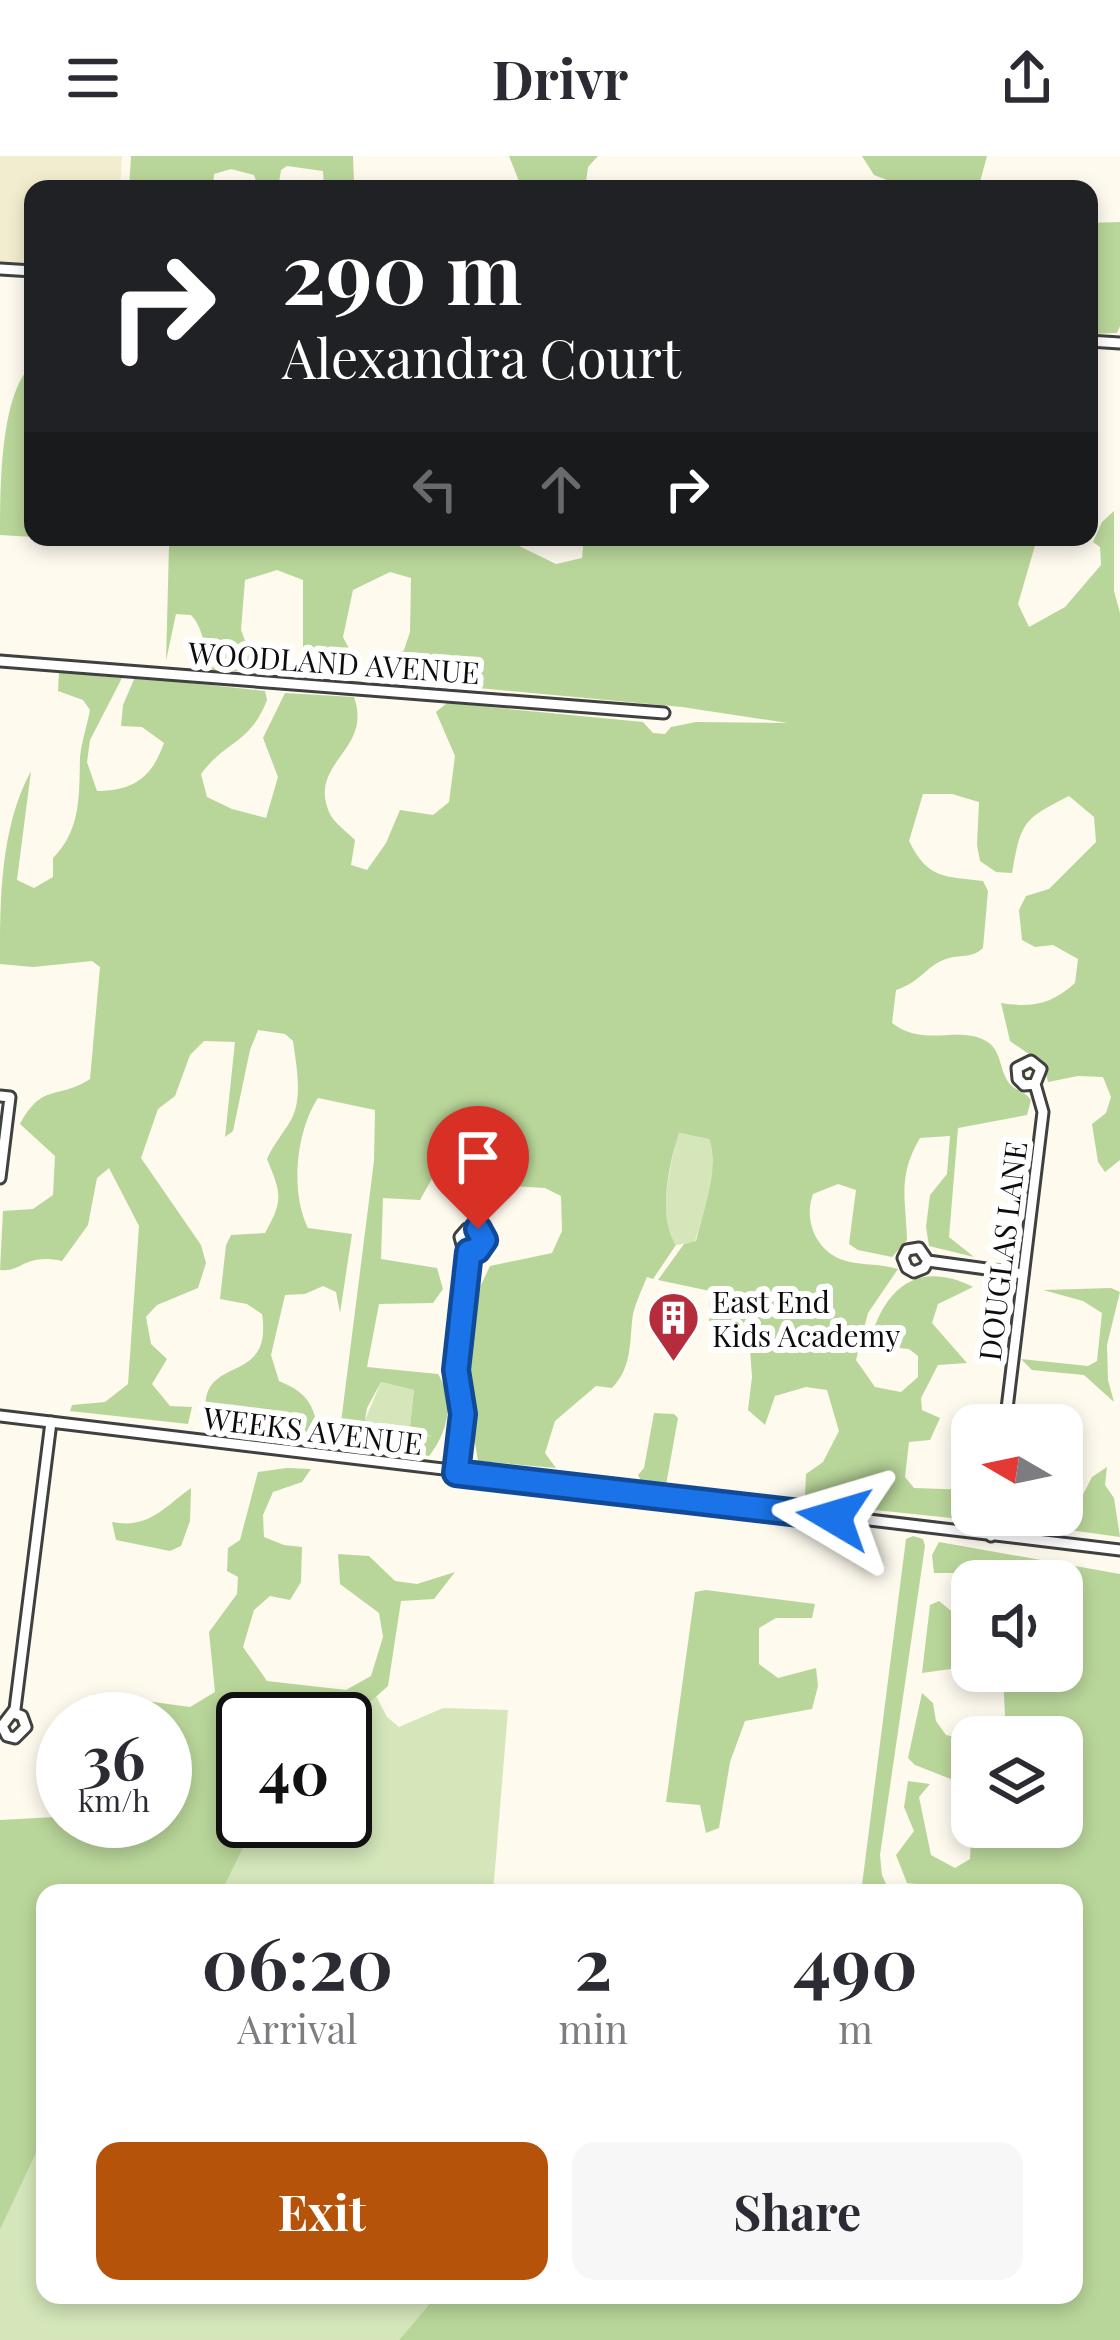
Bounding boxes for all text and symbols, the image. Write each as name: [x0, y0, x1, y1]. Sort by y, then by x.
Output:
text: Drivr: [492, 42, 628, 114]
icon: menu: [60, 45, 126, 111]
icon: share: [994, 45, 1060, 111]
text: 290 m: [282, 214, 522, 326]
icon: right: [84, 228, 240, 384]
text: Alexandra Court: [282, 321, 681, 393]
icon: left: [402, 456, 468, 522]
icon: ahead: [528, 456, 594, 522]
icon: right: [654, 456, 720, 522]
street label: WOODLAND AVENUE: [186, 632, 481, 692]
pin: [427, 1106, 529, 1229]
icon: arrive: [445, 1124, 511, 1190]
street label: DOUGLAS LANE: [969, 1139, 1035, 1363]
place label: East End Kids Academy: [712, 1281, 900, 1355]
building icon: East End Kids Academy: [645, 1290, 701, 1364]
street label: WEEKS AVENUE: [200, 1397, 425, 1463]
north arrow: [951, 1404, 1083, 1536]
map controls: [951, 1404, 1083, 1848]
position arrow: [771, 1454, 897, 1580]
button: sound: [951, 1560, 1083, 1692]
speed limit sign: 40: [216, 1692, 372, 1848]
text: 36: [83, 1715, 145, 1795]
button: layers: [951, 1716, 1083, 1848]
text: km/h: [78, 1780, 150, 1820]
text: 06:20: [201, 1912, 393, 2008]
text: 2: [574, 1912, 612, 2008]
text: 490: [793, 1912, 918, 2008]
text: Arrival: [237, 2002, 357, 2054]
text: min: [559, 2002, 628, 2054]
text: m: [838, 2002, 873, 2054]
button: Exit: [96, 2142, 548, 2280]
button: Share: [572, 2142, 1023, 2280]

